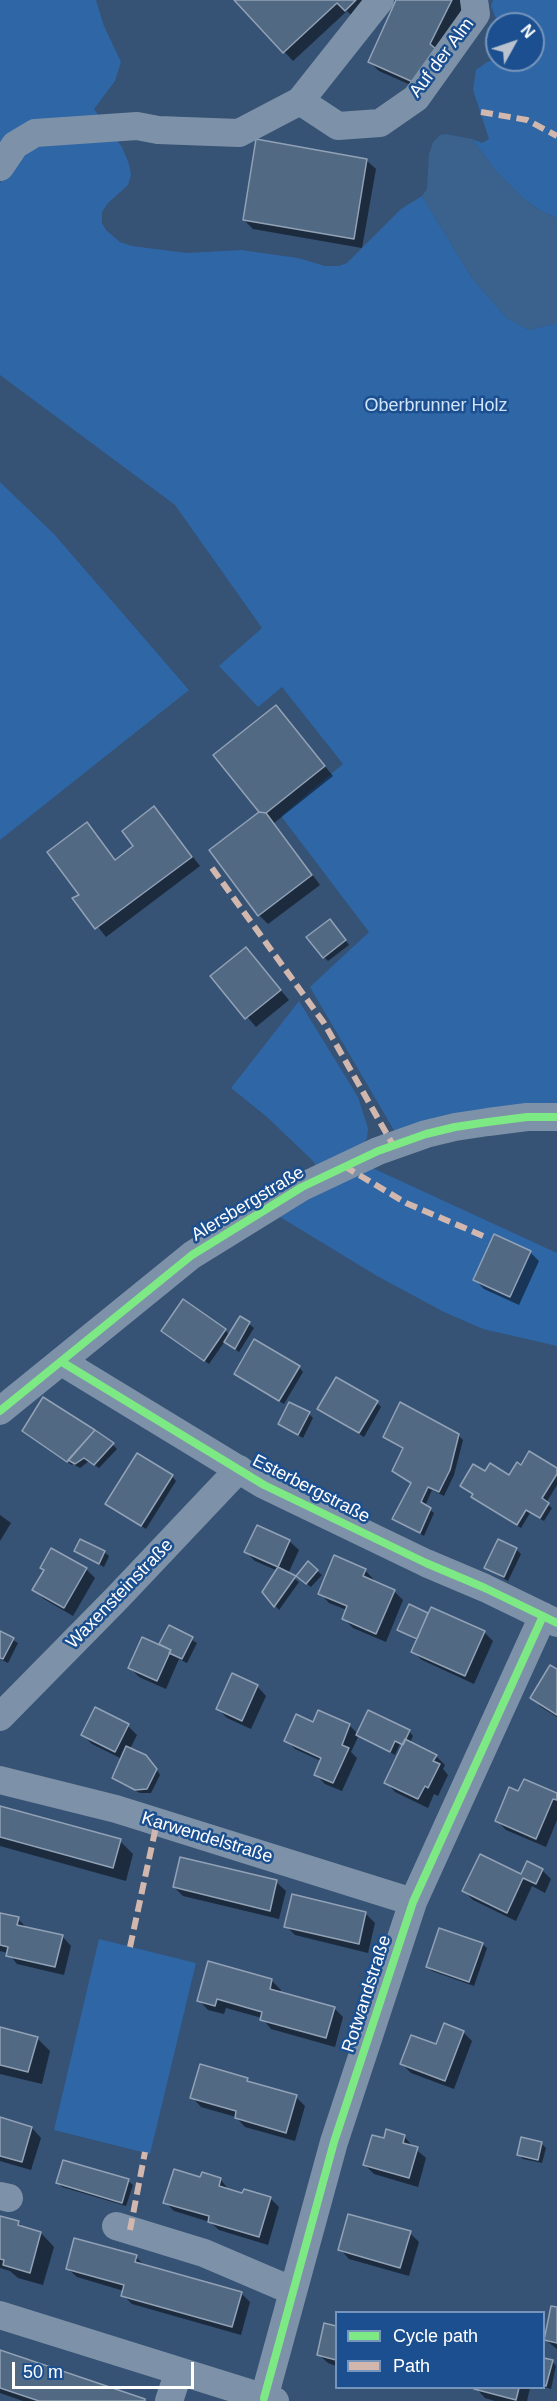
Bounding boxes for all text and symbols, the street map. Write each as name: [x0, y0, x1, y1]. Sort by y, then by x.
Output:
north arrow: [485, 12, 545, 72]
street label: Auf der Alm: [405, 14, 479, 102]
text: N: [517, 22, 538, 41]
park label: Oberbrunner Holz: [364, 395, 508, 417]
street label: Alersbergstraße: [188, 1162, 308, 1246]
street label: Esterbergstraße: [249, 1450, 373, 1528]
street label: Waxensteinstraße: [62, 1535, 178, 1653]
street label: Karwendelstraße: [139, 1808, 275, 1868]
street label: Rotwandstraße: [338, 1933, 396, 2055]
legend: [335, 2311, 545, 2389]
text: Cycle path: [393, 2326, 478, 2346]
scale bar: [15, 2350, 196, 2388]
text: Path: [393, 2356, 430, 2376]
text: 50 m: [23, 2362, 63, 2382]

